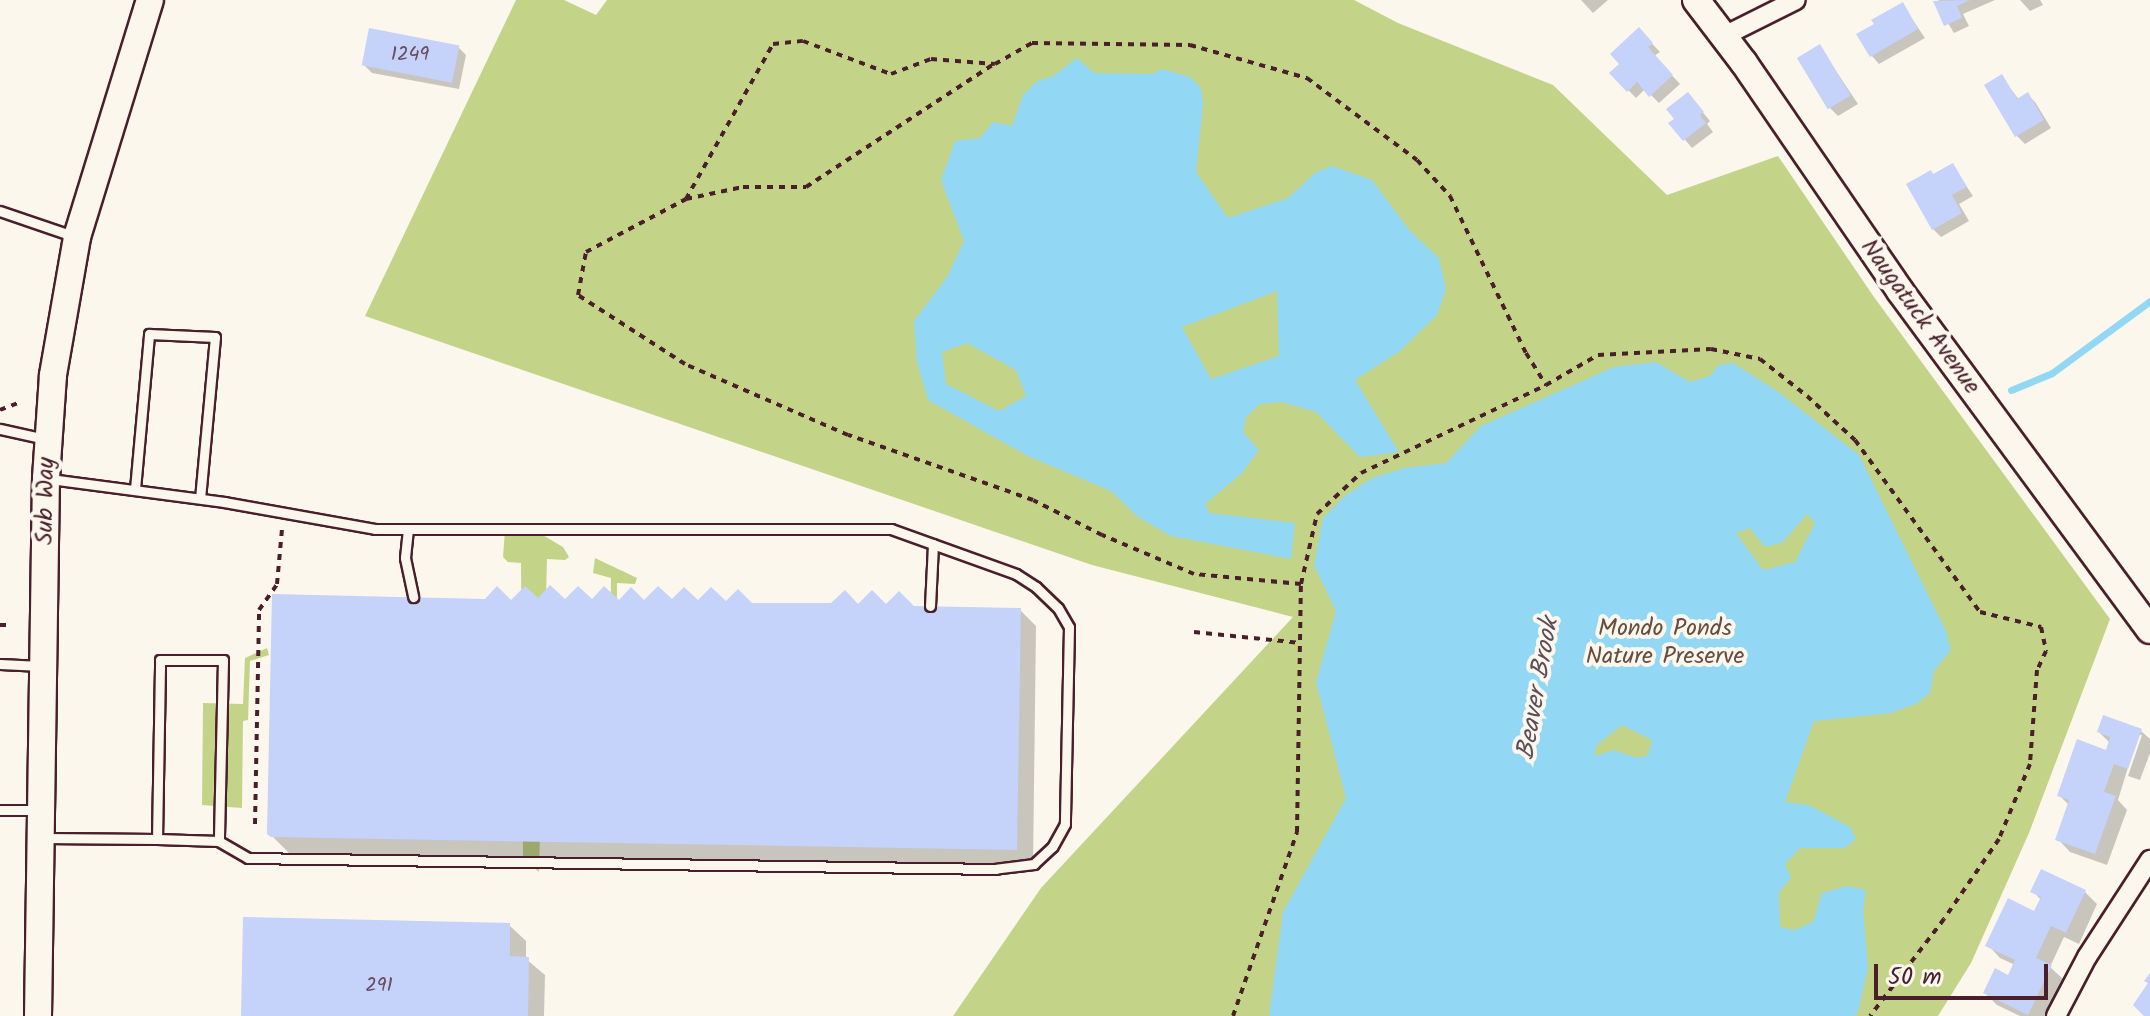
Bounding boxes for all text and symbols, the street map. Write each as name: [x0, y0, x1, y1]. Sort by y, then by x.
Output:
house number: 1249: [391, 43, 429, 67]
street label: Naugatuck Avenue: [1854, 234, 1986, 400]
street label: Sub Way: [31, 457, 61, 545]
park label: Mondo Ponds Nature Preserve: [1586, 615, 1744, 671]
water label: Beaver Brook: [1511, 616, 1567, 762]
scale bar: [1878, 948, 2052, 998]
text: 50 m: [1888, 958, 1942, 997]
house number: 291: [365, 974, 393, 998]

